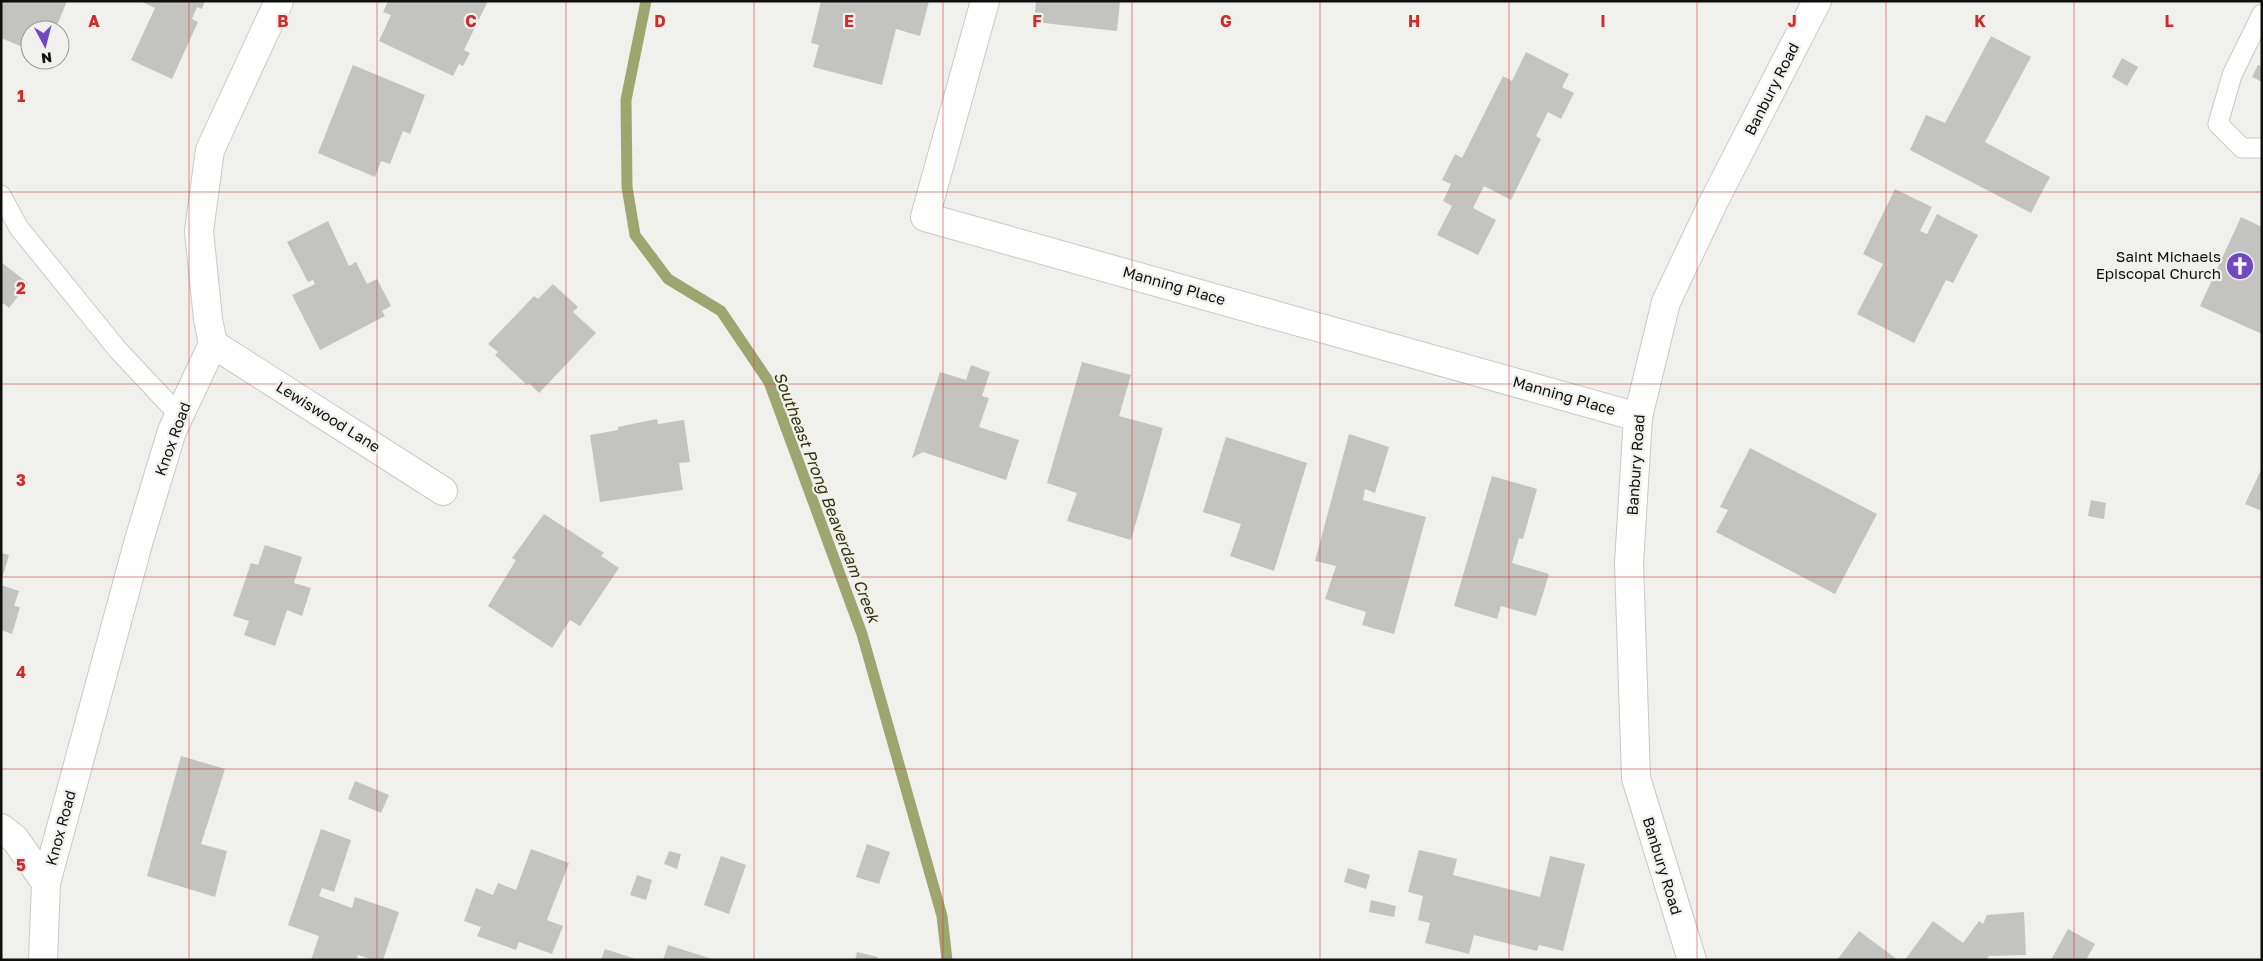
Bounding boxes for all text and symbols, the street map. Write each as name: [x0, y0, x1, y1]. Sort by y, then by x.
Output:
text: A: [88, 11, 100, 31]
text: B: [277, 11, 289, 31]
text: C: [465, 11, 477, 31]
text: D: [654, 11, 666, 31]
text: E: [844, 11, 854, 31]
text: F: [1032, 11, 1042, 31]
text: G: [1220, 11, 1232, 31]
text: H: [1408, 11, 1420, 31]
text: I: [1600, 11, 1606, 31]
text: J: [1787, 11, 1797, 31]
text: K: [1974, 11, 1986, 31]
text: L: [2164, 11, 2174, 31]
north arrow: [20, 20, 70, 70]
street label: Banbury Road: [1740, 39, 1802, 138]
text: N: [40, 49, 53, 67]
text: 1: [17, 86, 25, 106]
place label: Saint Michaels Episcopal Church: [2096, 247, 2221, 282]
church icon: Saint Michaels Episcopal Church: [2225, 251, 2255, 281]
street label: Manning Place: [1121, 262, 1228, 308]
text: 2: [16, 278, 26, 298]
water label: Southeast Prong Beaverdam Creek: [770, 369, 885, 627]
street label: Manning Place: [1511, 372, 1618, 418]
street label: Lewiswood Lane: [273, 377, 384, 456]
street label: Knox Road: [150, 399, 194, 478]
street label: Banbury Road: [1622, 414, 1648, 516]
text: 3: [16, 470, 26, 490]
text: 4: [16, 662, 26, 682]
street label: Knox Road: [41, 788, 79, 867]
street label: Banbury Road: [1640, 815, 1686, 917]
text: 5: [16, 855, 26, 875]

